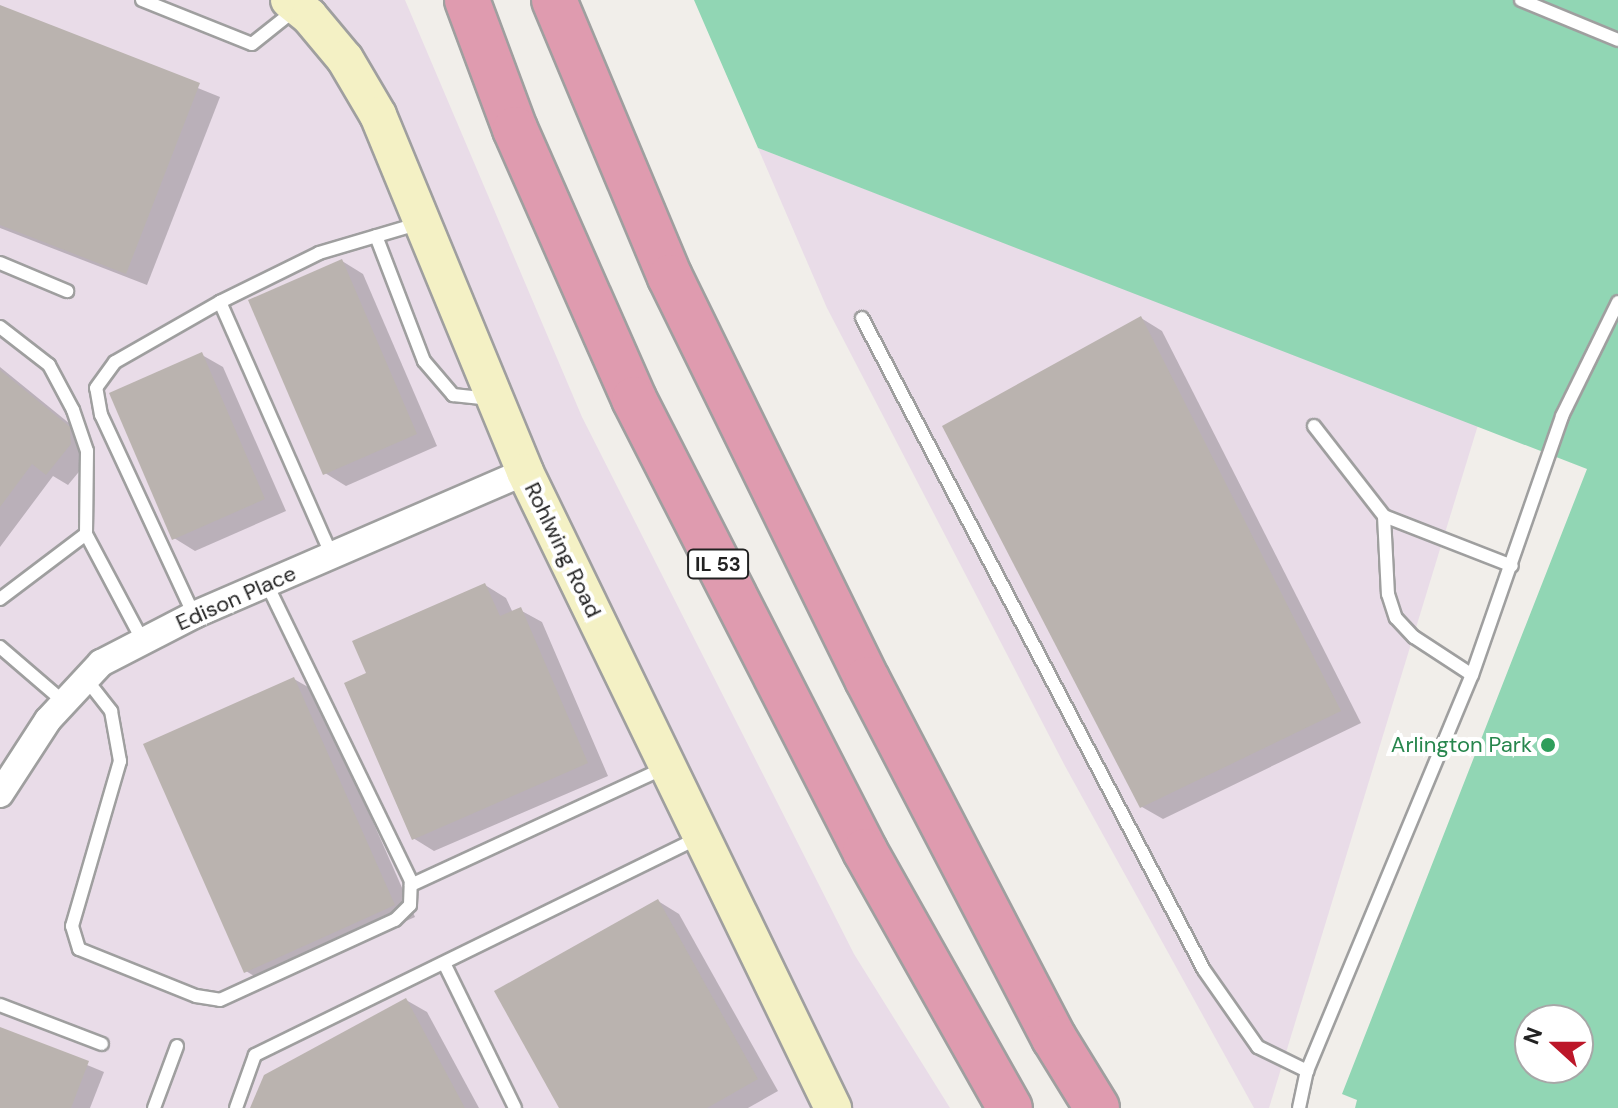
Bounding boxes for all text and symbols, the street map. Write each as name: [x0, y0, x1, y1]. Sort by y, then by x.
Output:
street label: Rohlwing Road: [519, 478, 607, 622]
road number: IL 53: [686, 548, 750, 580]
street label: Edison Place: [172, 560, 300, 636]
place label: Arlington Park: [1391, 732, 1532, 758]
marker: Arlington Park: [1539, 736, 1557, 754]
north arrow: [1514, 1004, 1594, 1084]
text: N: [1517, 1023, 1549, 1049]

